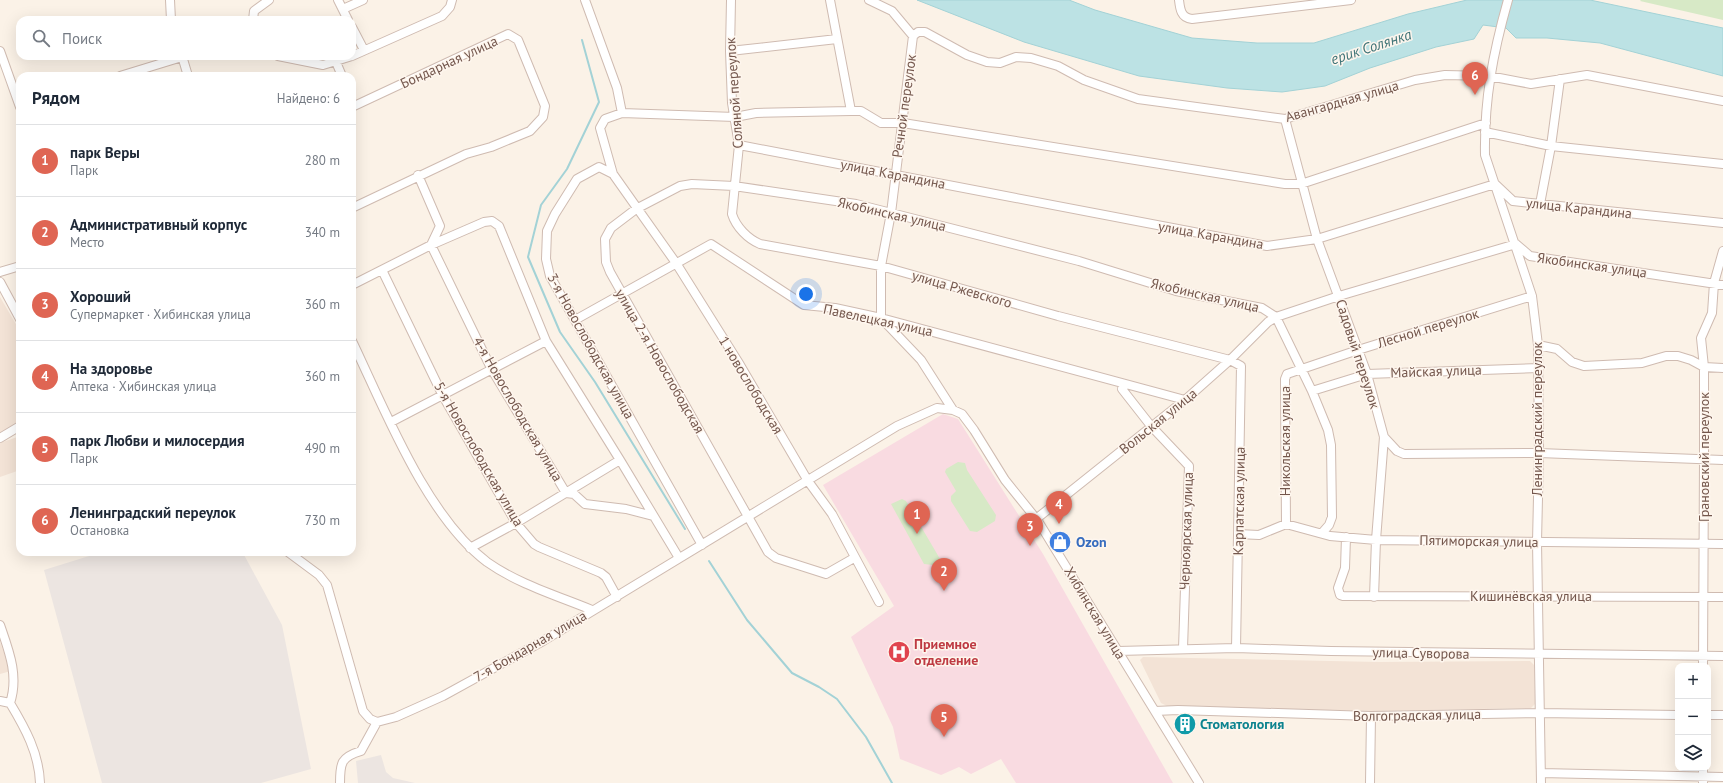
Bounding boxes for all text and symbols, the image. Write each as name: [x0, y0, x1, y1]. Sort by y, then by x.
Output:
search box: [16, 16, 356, 60]
water label: ерик Солянка: [1328, 24, 1414, 68]
icon: search: [30, 27, 52, 49]
text: Поиск: [62, 29, 102, 48]
street label: Бондарная улица: [397, 32, 501, 92]
street label: Соляной переулок: [721, 36, 747, 149]
street label: Речной переулок: [888, 53, 920, 159]
pin: 6: [1462, 62, 1488, 95]
street label: Авангардная улица: [1283, 76, 1401, 126]
text: Рядом: [32, 87, 80, 109]
text: Найдено: 6: [277, 90, 340, 107]
text: парк Веры: [70, 143, 140, 162]
text: 1: [41, 152, 49, 169]
text: 280 m: [305, 152, 340, 169]
street label: улица Карандина: [839, 155, 947, 193]
text: Парк: [70, 162, 98, 179]
street label: Якобинская улица: [836, 193, 948, 235]
street label: улица Карандина: [1525, 193, 1633, 223]
text: Административный корпус: [70, 215, 247, 234]
street label: улица Карандина: [1157, 217, 1265, 253]
text: 2: [41, 224, 49, 241]
text: 340 m: [305, 224, 340, 241]
text: Место: [70, 234, 104, 251]
street label: Якобинская улица: [1536, 248, 1648, 282]
street label: улица Ржевского: [910, 266, 1014, 312]
street label: 3-я Новослободская улица: [543, 270, 639, 422]
street label: Якобинская улица: [1149, 274, 1261, 316]
your location: [796, 284, 816, 304]
street label: улица 2-я Новослободская: [611, 286, 709, 436]
text: Хороший: [70, 287, 131, 306]
text: 3: [41, 296, 49, 313]
text: 360 m: [305, 296, 340, 313]
street label: Садовый переулок: [1332, 297, 1384, 411]
street label: Павелецкая улица: [822, 300, 934, 340]
street label: Лесной переулок: [1374, 304, 1481, 352]
text: Супермаркет · Хибинская улица: [70, 306, 251, 323]
street label: 1 новослободская: [715, 333, 787, 437]
street label: 4-я Новослободская улица: [469, 334, 567, 484]
street label: Ленинградский переулок: [1528, 341, 1546, 497]
text: На здоровье: [70, 359, 153, 378]
street label: Майская улица: [1390, 360, 1482, 382]
text: 4: [41, 368, 49, 385]
text: 360 m: [305, 368, 340, 385]
text: Аптека · Хибинская улица: [70, 378, 216, 395]
street label: 5-я Новослободская улица: [430, 379, 528, 529]
street label: Вольская улица: [1115, 384, 1201, 458]
street label: Никольская улица: [1276, 386, 1294, 496]
street label: Грановский переулок: [1695, 392, 1713, 522]
text: парк Любви и милосердия: [70, 431, 245, 450]
text: 5: [41, 440, 49, 457]
text: 490 m: [305, 440, 340, 457]
street label: Карпатская улица: [1229, 446, 1249, 556]
text: Парк: [70, 450, 98, 467]
street label: Черноярская улица: [1175, 471, 1197, 590]
pin: 4: [1046, 491, 1072, 524]
pin: 1: [904, 501, 930, 534]
text: Ленинградский переулок: [70, 503, 236, 522]
text: 6: [41, 512, 49, 529]
text: 730 m: [305, 512, 340, 529]
pin: 3: [1017, 513, 1043, 546]
text: Остановка: [70, 522, 129, 539]
shop icon: Ozon: [1047, 529, 1073, 555]
street label: Пятиморская улица: [1419, 531, 1539, 551]
place label: Ozon: [1076, 533, 1107, 551]
pin: 2: [931, 558, 957, 591]
street label: Хибинская улица: [1060, 563, 1130, 663]
street label: Кишинёвская улица: [1470, 587, 1592, 605]
street label: 7-я Бондарная улица: [470, 606, 590, 686]
place label: Приемное отделение: [914, 635, 978, 669]
hospital icon: Приемное отделение: [886, 639, 912, 665]
street label: улица Суворова: [1372, 643, 1470, 663]
map controls: [1675, 663, 1711, 771]
button: +: [1675, 663, 1711, 699]
button: −: [1675, 699, 1711, 735]
pin: 5: [931, 704, 957, 737]
street label: Волгоградская улица: [1353, 705, 1481, 725]
building icon: Стоматология: [1172, 711, 1198, 737]
place label: Стоматология: [1200, 715, 1284, 733]
button: layers: [1675, 735, 1711, 771]

